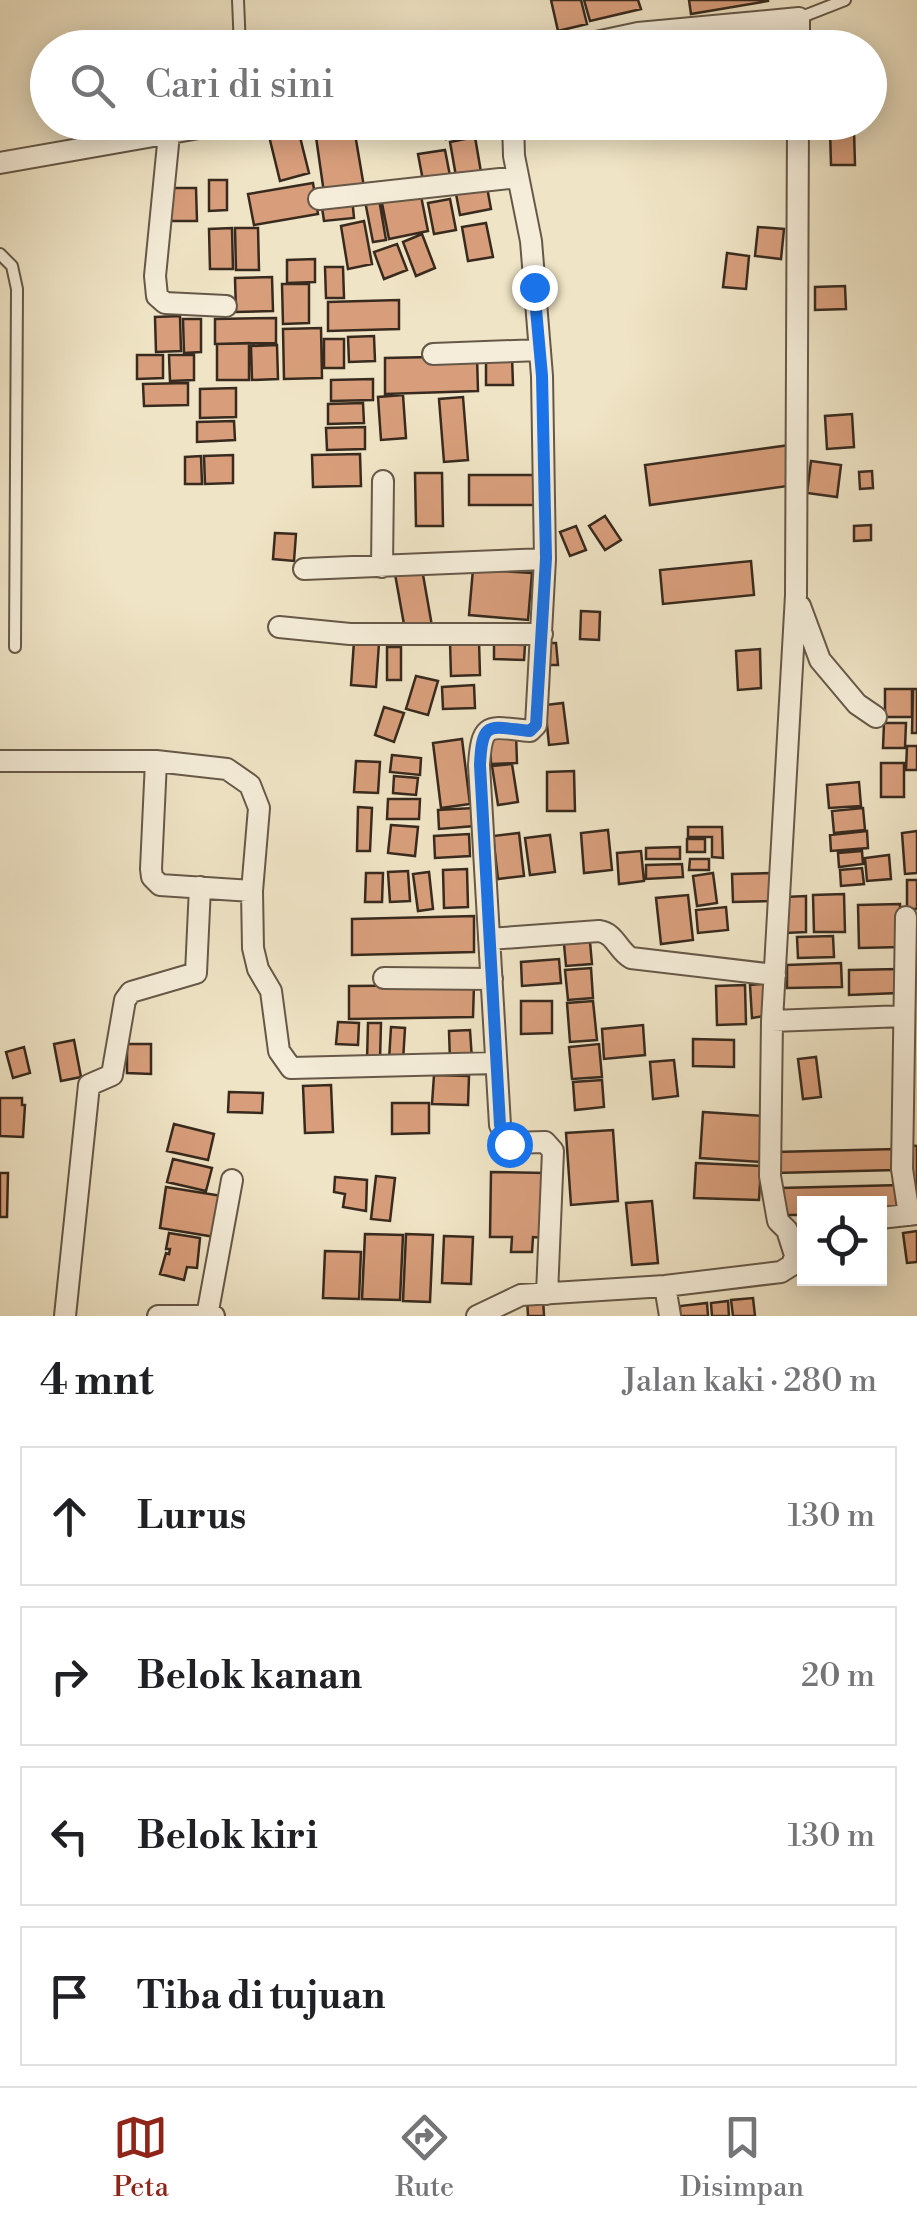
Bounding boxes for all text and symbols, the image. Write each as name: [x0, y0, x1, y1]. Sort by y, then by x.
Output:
search box: [30, 30, 887, 140]
icon: search: [65, 58, 120, 113]
text: Cari di sini: [145, 62, 334, 109]
route end: [512, 265, 558, 311]
route start: [487, 1122, 533, 1168]
map controls: [797, 1196, 887, 1286]
button: locate: [797, 1196, 887, 1286]
text: 4 mnt: [40, 1355, 154, 1408]
text: Jalan kaki · 280 m: [623, 1361, 877, 1401]
icon: ahead: [42, 1489, 97, 1544]
text: Lurus: [137, 1493, 246, 1540]
text: 130 m: [788, 1496, 875, 1536]
icon: right: [42, 1649, 97, 1704]
text: Belok kanan: [137, 1653, 362, 1700]
text: 20 m: [801, 1656, 875, 1696]
icon: left: [42, 1809, 97, 1864]
text: Belok kiri: [137, 1813, 318, 1860]
text: 130 m: [788, 1816, 875, 1856]
icon: arrive: [42, 1969, 97, 2024]
text: Tiba di tujuan: [137, 1973, 385, 2020]
tab: Peta: [113, 2110, 169, 2205]
tab: Rute: [395, 2110, 454, 2205]
tab: Disimpan: [680, 2110, 804, 2205]

